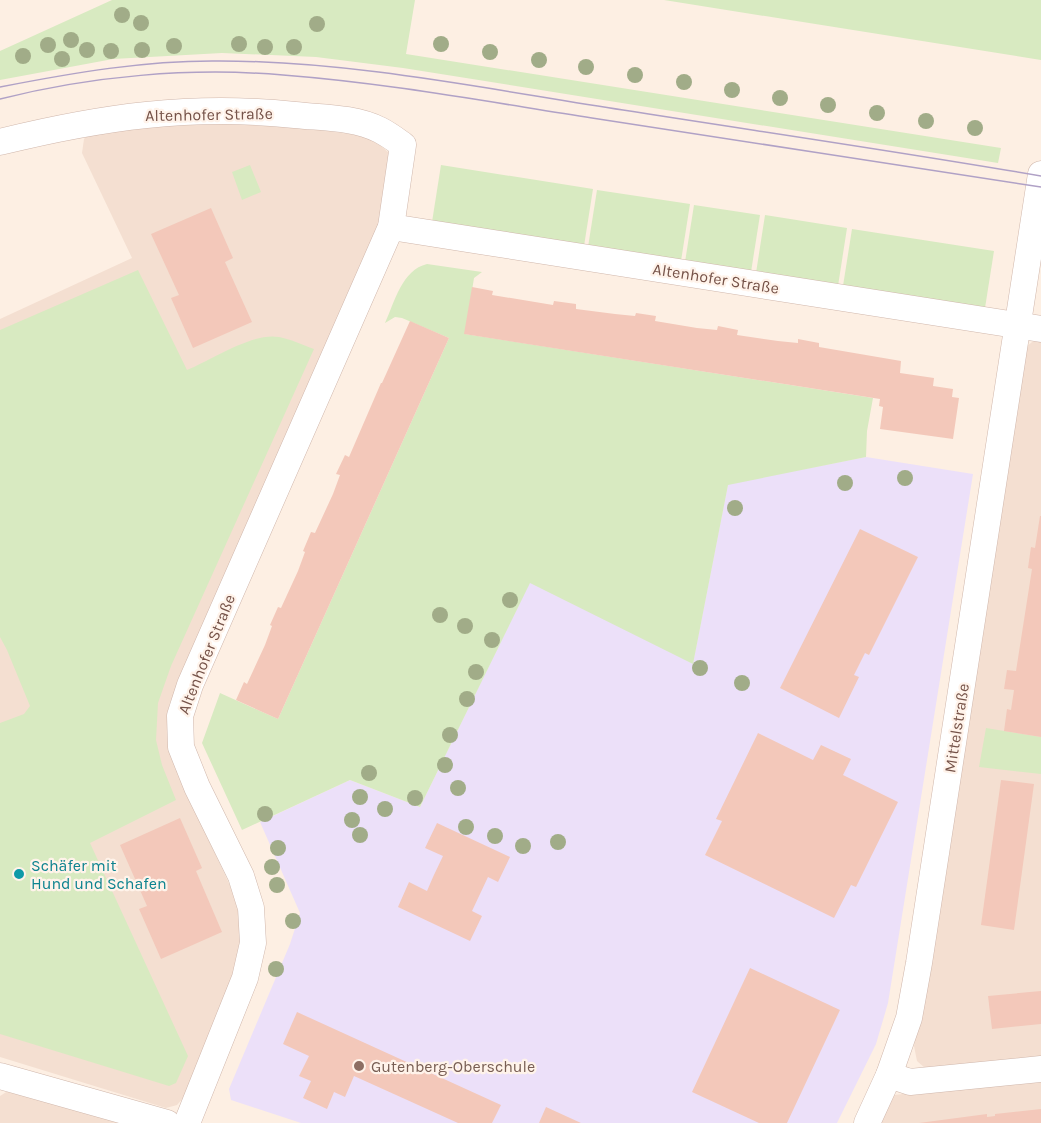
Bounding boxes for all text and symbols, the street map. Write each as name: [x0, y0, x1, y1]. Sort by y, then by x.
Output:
street label: Altenhofer Straße: [145, 104, 273, 125]
street label: Altenhofer Straße: [651, 259, 780, 298]
street label: Altenhofer Straße: [174, 591, 239, 717]
street label: Mittelstraße: [940, 682, 973, 774]
place label: Schäfer mit Hund und Schafen: [31, 856, 167, 893]
marker: Schäfer mit Hund und Schafen: [12, 867, 26, 881]
place label: Gutenberg-Oberschule: [371, 1057, 535, 1076]
marker: Gutenberg-Oberschule: [352, 1059, 366, 1073]

